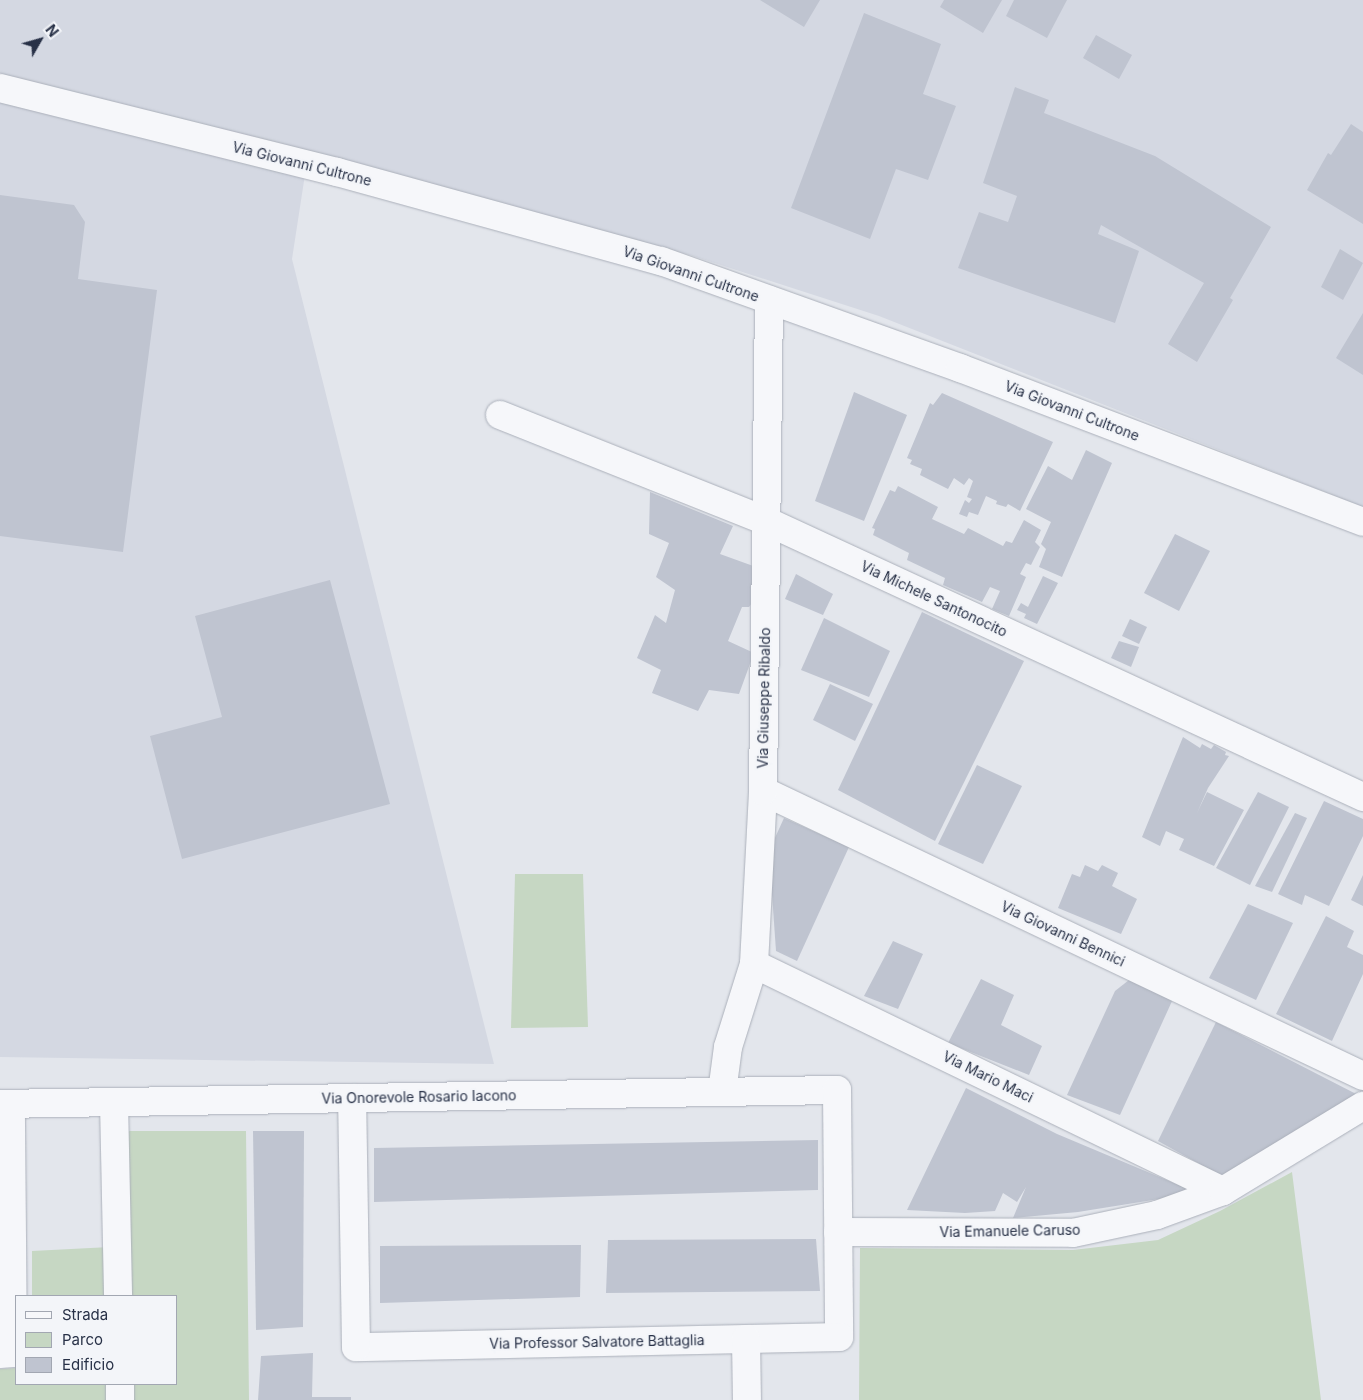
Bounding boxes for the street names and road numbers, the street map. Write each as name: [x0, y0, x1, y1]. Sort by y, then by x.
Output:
street label: Via Giovanni Cultrone: [231, 139, 373, 189]
street label: Via Giovanni Cultrone: [621, 243, 761, 305]
street label: Via Giovanni Cultrone: [1002, 378, 1142, 444]
street label: Via Michele Santonocito: [858, 558, 1010, 640]
street label: Via Giuseppe Ribaldo: [754, 627, 774, 769]
street label: Via Giovanni Bennici: [998, 898, 1128, 970]
street label: Via Mario Maci: [940, 1048, 1036, 1106]
street label: Via Onorevole Rosario Iacono: [321, 1087, 517, 1107]
street label: Via Emanuele Caruso: [939, 1221, 1081, 1241]
street label: Via Professor Salvatore Battaglia: [489, 1332, 705, 1352]

